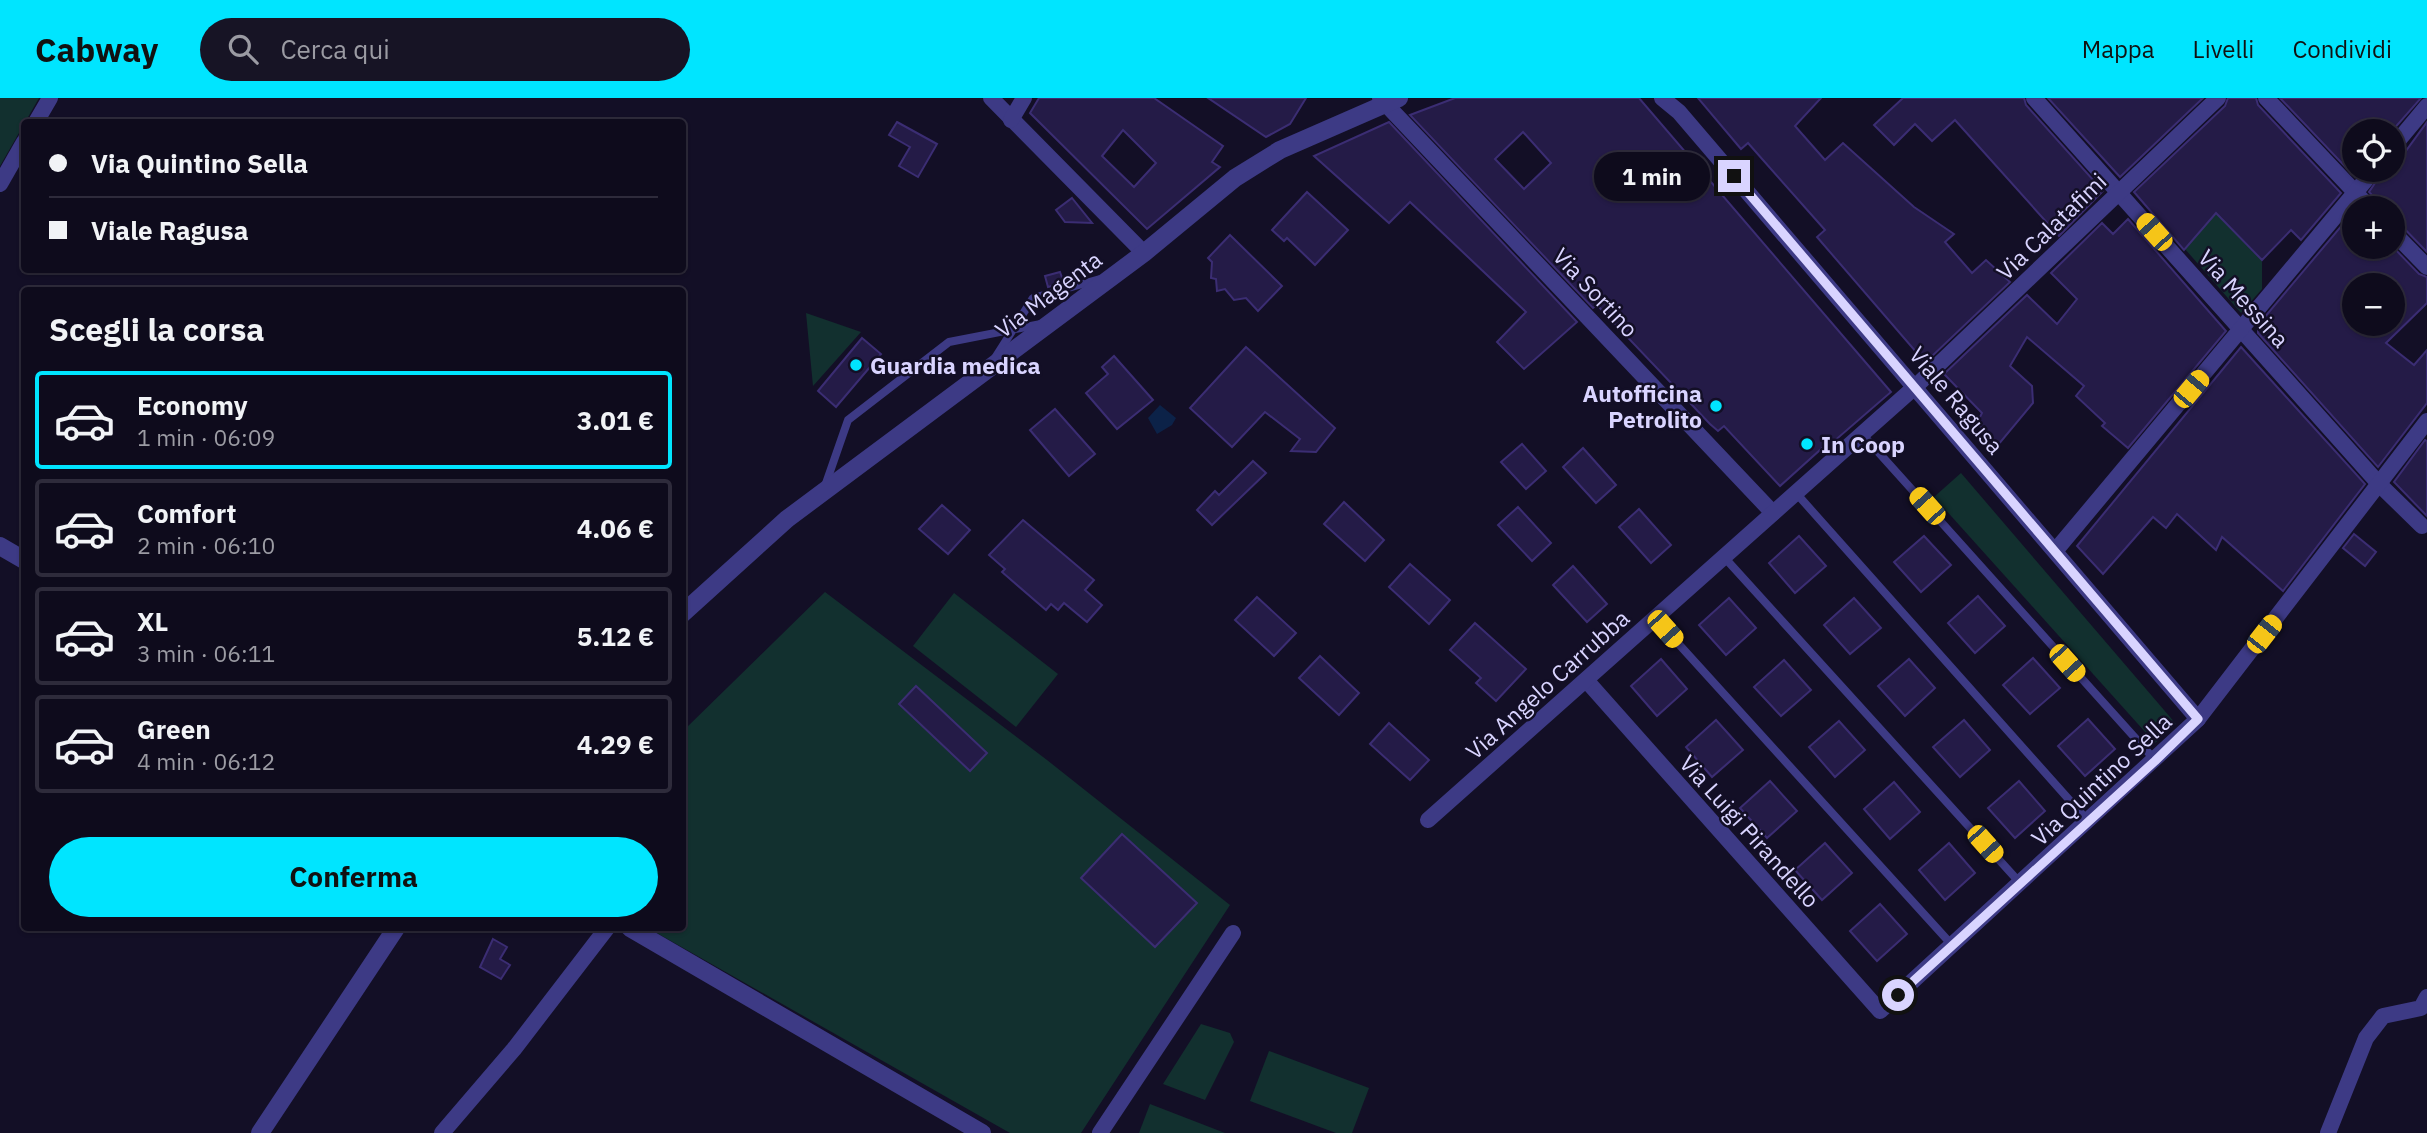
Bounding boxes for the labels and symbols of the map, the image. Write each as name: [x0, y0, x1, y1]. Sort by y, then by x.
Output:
callout: 1 min: [1594, 152, 1710, 200]
route end: [1718, 160, 1750, 192]
street label: Via Calatafimi: [1990, 166, 2112, 286]
car: [2133, 209, 2176, 255]
street label: Via Sortino: [1547, 241, 1645, 343]
street label: Via Messina: [2192, 243, 2296, 353]
street label: Via Magenta: [988, 244, 1108, 344]
street label: Viale Ragusa: [1903, 340, 2011, 460]
place label: Guardia medica: [870, 350, 1041, 380]
marker: Guardia medica: [848, 357, 864, 373]
car: [2170, 366, 2213, 412]
place label: Autofficina Petrolito: [1582, 378, 1702, 434]
marker: Autofficina Petrolito: [1708, 398, 1724, 414]
place label: In Coop: [1821, 429, 1905, 459]
marker: In Coop: [1799, 436, 1815, 452]
car: [1906, 483, 1949, 529]
street label: Via Angelo Carrubba: [1459, 603, 1635, 765]
car: [1644, 606, 1687, 652]
car: [2243, 611, 2286, 657]
car: [2046, 640, 2089, 686]
street label: Via Quintino Sella: [2024, 706, 2178, 852]
street label: Via Luigi Pirandello: [1673, 748, 1827, 914]
car: [1964, 821, 2007, 867]
route start: [1882, 979, 1914, 1011]

